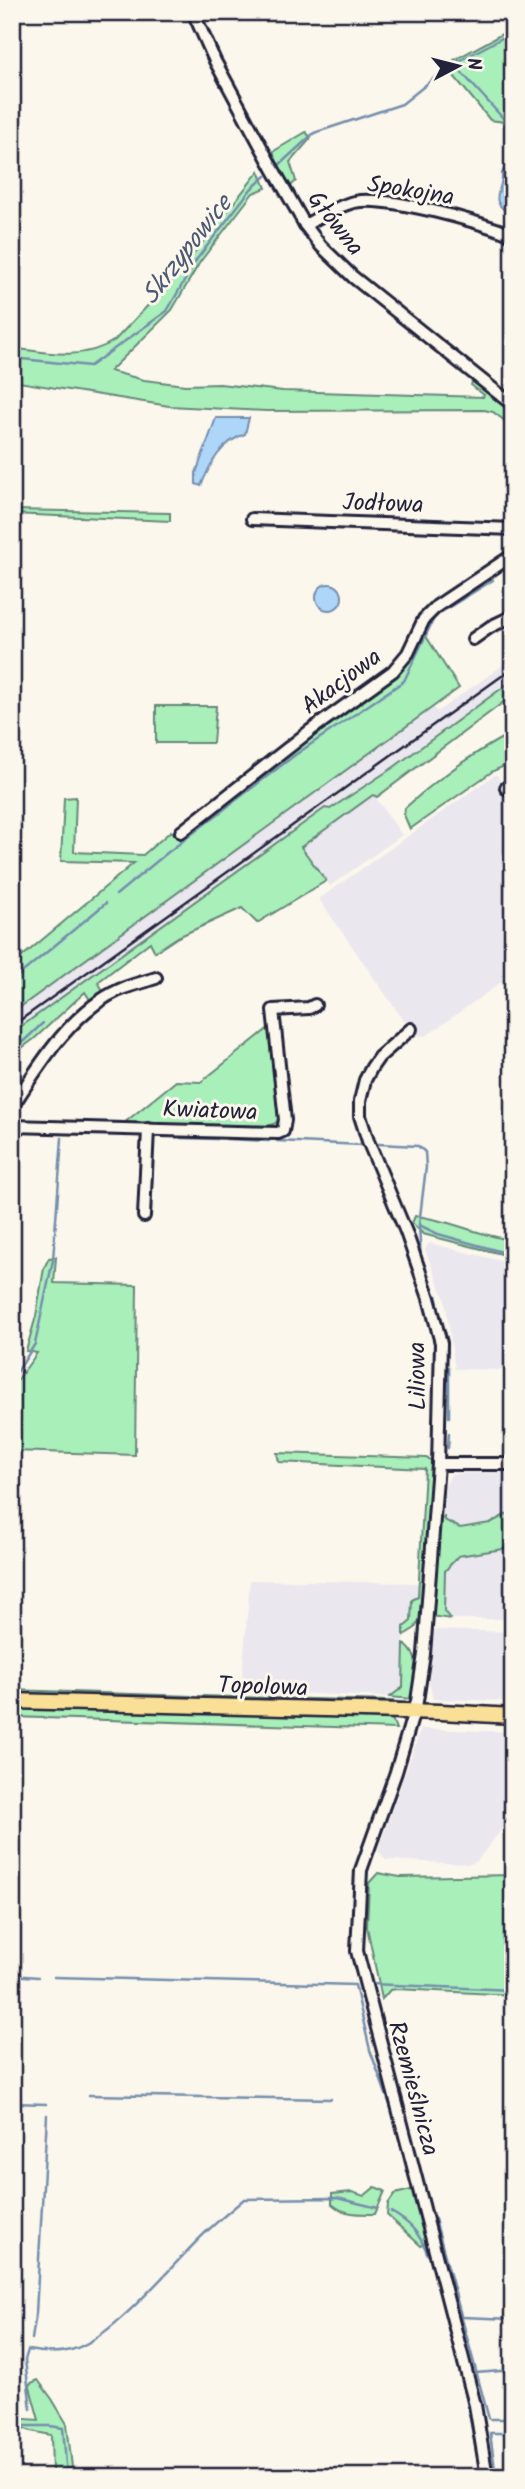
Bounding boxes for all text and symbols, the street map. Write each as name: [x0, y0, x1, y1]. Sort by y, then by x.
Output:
north arrow: [424, 32, 494, 102]
text: N: [457, 56, 489, 72]
street label: Spokojna: [365, 165, 457, 218]
street label: Główna: [297, 183, 373, 265]
water label: Skrzypowice: [131, 185, 245, 314]
street label: Jodłowa: [342, 484, 424, 525]
street label: Akacjowa: [293, 639, 390, 726]
street label: Kwiatowa: [162, 1090, 258, 1133]
street label: Liliowa: [398, 1341, 439, 1411]
street label: Topolowa: [217, 1666, 309, 1709]
street label: Rzemieślnicza: [376, 2017, 449, 2160]

